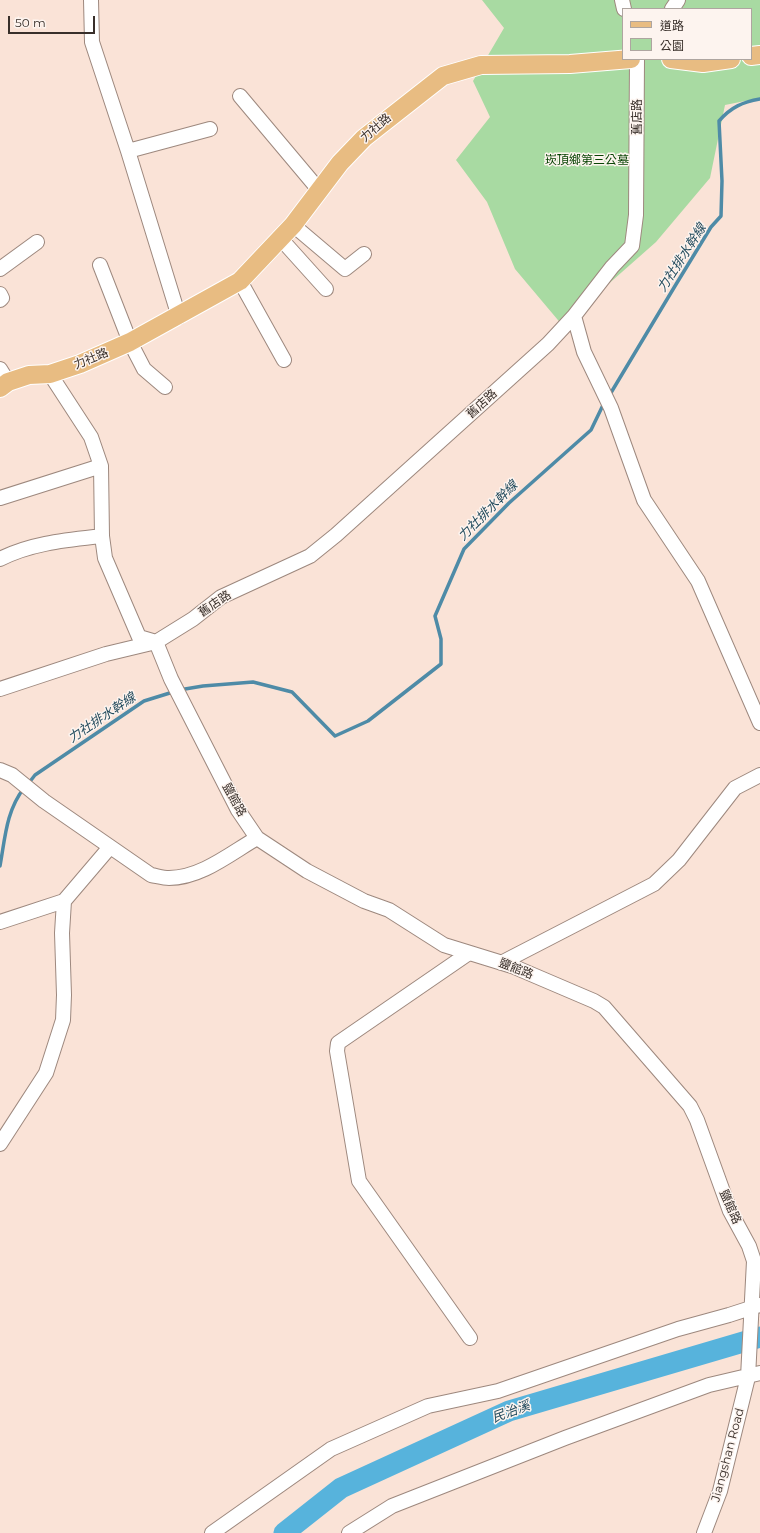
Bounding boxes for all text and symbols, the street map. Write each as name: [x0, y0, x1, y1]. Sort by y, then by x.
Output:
scale bar: [10, 8, 97, 34]
legend: [622, 8, 752, 60]
text: 50 m: [15, 15, 46, 30]
text: 道路: [660, 18, 684, 33]
text: 公園: [660, 38, 684, 53]
street label: 舊店路: [630, 99, 644, 135]
street label: 力社路: [358, 111, 394, 145]
park label: 崁頂鄉第三公墓: [545, 153, 629, 167]
water label: 力社排水幹線: [654, 221, 710, 295]
street label: 力社路: [72, 346, 110, 372]
street label: 舊店路: [464, 387, 500, 421]
water label: 力社排水幹線: [455, 478, 521, 544]
street label: 舊店路: [196, 588, 234, 620]
water label: 力社排水幹線: [65, 690, 139, 746]
street label: 鹽館路: [219, 781, 249, 819]
street label: 鹽館路: [497, 956, 535, 982]
street label: 鹽館路: [716, 1188, 744, 1226]
water label: 民治溪: [490, 1398, 532, 1426]
street label: Jiangshan Road: [709, 1407, 747, 1503]

